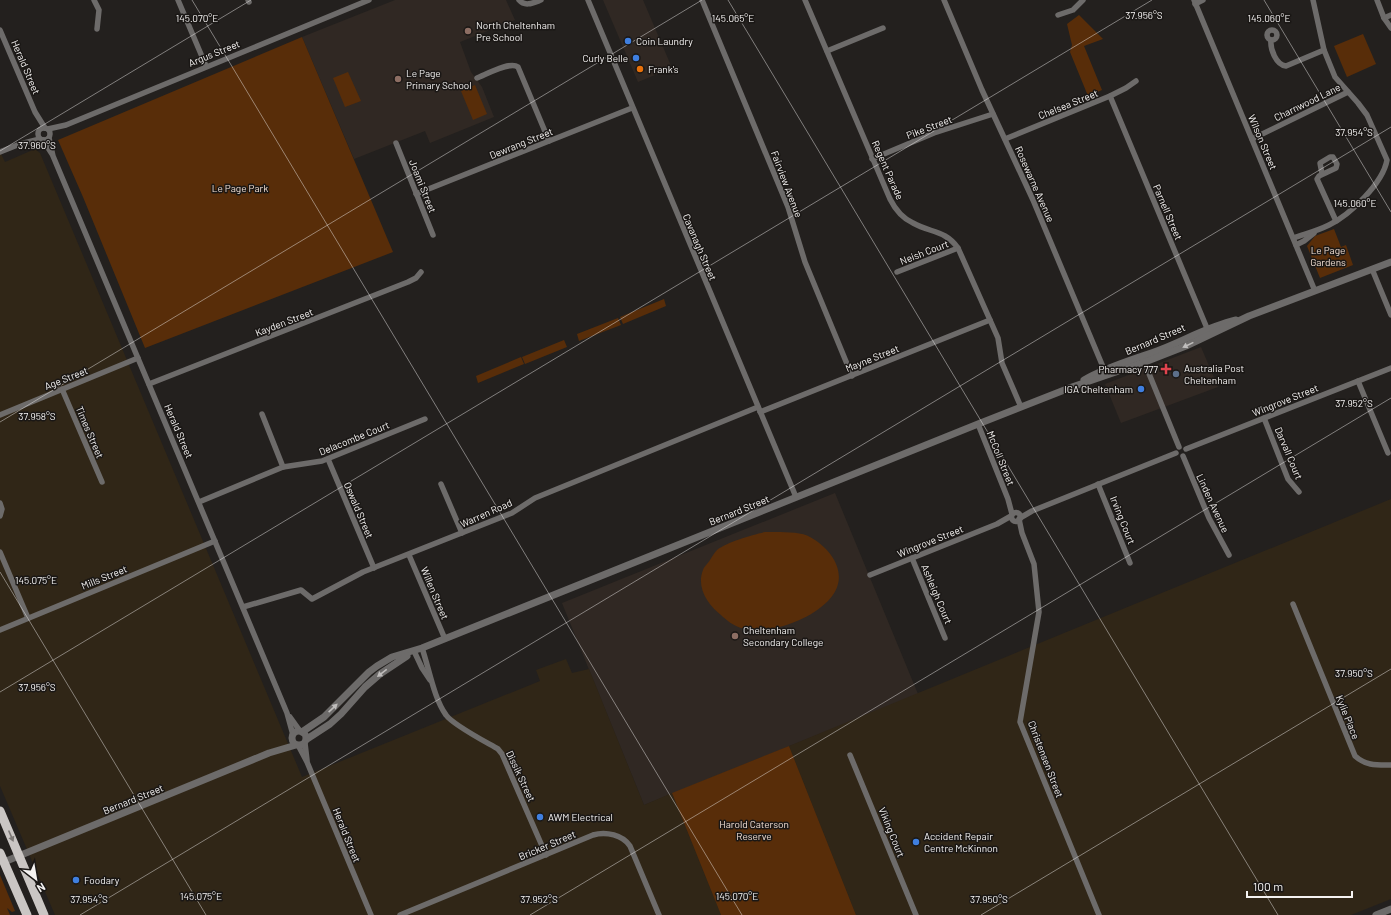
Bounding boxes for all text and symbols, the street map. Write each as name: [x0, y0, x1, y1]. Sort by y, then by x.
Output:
text: 37.956°S: [1125, 9, 1163, 21]
text: 145.070°E: [176, 12, 218, 24]
text: 145.065°E: [712, 12, 754, 24]
text: 145.060°E: [1248, 12, 1290, 24]
place label: North Cheltenham Pre School: [476, 19, 555, 43]
marker: North Cheltenham Pre School: [463, 26, 473, 36]
place label: Coin Laundry: [636, 35, 693, 47]
marker: Coin Laundry: [623, 36, 633, 46]
street label: Argus Street: [187, 37, 242, 69]
street label: Herald Street: [9, 38, 43, 96]
place label: Curly Belle: [582, 52, 628, 64]
marker: Curly Belle: [631, 53, 641, 63]
place label: Frank's: [648, 63, 679, 75]
marker: Frank's: [635, 64, 645, 74]
place label: Le Page Primary School: [406, 67, 472, 91]
marker: Le Page Primary School: [393, 74, 403, 84]
street label: Charnwood Lane: [1272, 81, 1342, 123]
street label: Chelsea Street: [1036, 86, 1100, 121]
street label: Pike Street: [904, 113, 954, 141]
street label: Wilson Street: [1246, 113, 1280, 172]
street label: Dewrang Street: [488, 125, 555, 161]
text: 37.954°S: [1335, 126, 1373, 138]
street label: Regent Parade: [870, 138, 906, 202]
text: 37.960°S: [18, 139, 56, 151]
street label: Rosewarne Avenue: [1013, 144, 1057, 224]
street label: Fairview Avenue: [769, 149, 805, 219]
street label: Joami Street: [407, 158, 439, 215]
park label: Le Page Park: [212, 182, 268, 194]
street label: Parnell Street: [1151, 182, 1185, 242]
text: 145.060°E: [1334, 197, 1376, 209]
street label: Cavanagh Street: [681, 212, 720, 283]
street label: Neish Court: [898, 237, 950, 267]
park label: Le Page Gardens: [1310, 244, 1346, 268]
street label: Kayden Street: [253, 305, 315, 339]
street label: Bernard Street: [1123, 321, 1187, 357]
street label: Mayne Street: [843, 342, 901, 374]
one-way arrow: [1182, 342, 1194, 348]
place label: Australia Post Cheltenham: [1184, 362, 1245, 386]
place label: Pharmacy 777: [1099, 363, 1158, 375]
street label: Age Street: [42, 364, 90, 392]
marker: Pharmacy 777: [1161, 364, 1171, 374]
marker: Australia Post Cheltenham: [1171, 369, 1181, 379]
street label: Wingrove Street: [1250, 381, 1320, 419]
place label: IGA Cheltenham: [1064, 383, 1133, 395]
marker: IGA Cheltenham: [1136, 384, 1146, 394]
text: 37.952°S: [1335, 397, 1373, 409]
street label: Herald Street: [162, 402, 196, 460]
street label: Times Street: [74, 404, 107, 460]
text: 37.958°S: [18, 410, 56, 422]
street label: Delacombe Court: [317, 418, 391, 458]
street label: Darvall Court: [1273, 425, 1306, 481]
street label: McColl Street: [985, 429, 1018, 487]
street label: Linden Avenue: [1194, 472, 1232, 534]
street label: Oswald Street: [342, 480, 376, 540]
street label: Bernard Street: [707, 492, 771, 528]
street label: Irving Court: [1108, 494, 1138, 546]
street label: Warren Road: [458, 496, 514, 530]
street label: Wingrove Street: [895, 522, 965, 560]
street label: Mills Street: [79, 562, 129, 592]
street label: Ashleigh Court: [919, 562, 955, 626]
street label: Willen Street: [419, 565, 452, 621]
text: 145.075°E: [15, 574, 57, 586]
place label: Cheltenham Secondary College: [743, 624, 823, 648]
marker: Cheltenham Secondary College: [730, 631, 740, 641]
text: 37.950°S: [1335, 667, 1373, 679]
one-way arrow: [376, 669, 387, 677]
text: 37.956°S: [18, 681, 56, 693]
street label: Kylie Place: [1334, 693, 1362, 741]
one-way arrow: [328, 703, 338, 713]
street label: Christensen Street: [1026, 719, 1066, 800]
street label: Dissik Street: [504, 749, 538, 804]
street label: Bernard Street: [101, 781, 165, 817]
street label: Viking Court: [877, 805, 908, 859]
street label: Herald Street: [331, 806, 363, 864]
place label: AWM Electrical: [548, 811, 613, 823]
marker: AWM Electrical: [535, 812, 545, 822]
park label: Harold Caterson Reserve: [719, 818, 789, 842]
street label: Bricker Street: [517, 827, 578, 862]
place label: Accident Repair Centre McKinnon: [924, 830, 998, 854]
one-way arrow: [8, 831, 14, 843]
marker: Accident Repair Centre McKinnon: [911, 837, 921, 847]
north arrow: [16, 859, 56, 899]
scale bar: [1247, 873, 1352, 899]
place label: Foodary: [84, 874, 120, 886]
marker: Foodary: [71, 875, 81, 885]
text: 100 m: [1253, 879, 1283, 893]
text: N: [35, 881, 48, 895]
text: 145.075°E: [180, 890, 222, 902]
text: 145.070°E: [716, 890, 758, 902]
text: 37.954°S: [70, 893, 108, 905]
text: 37.952°S: [520, 893, 558, 905]
text: 37.950°S: [970, 893, 1008, 905]

